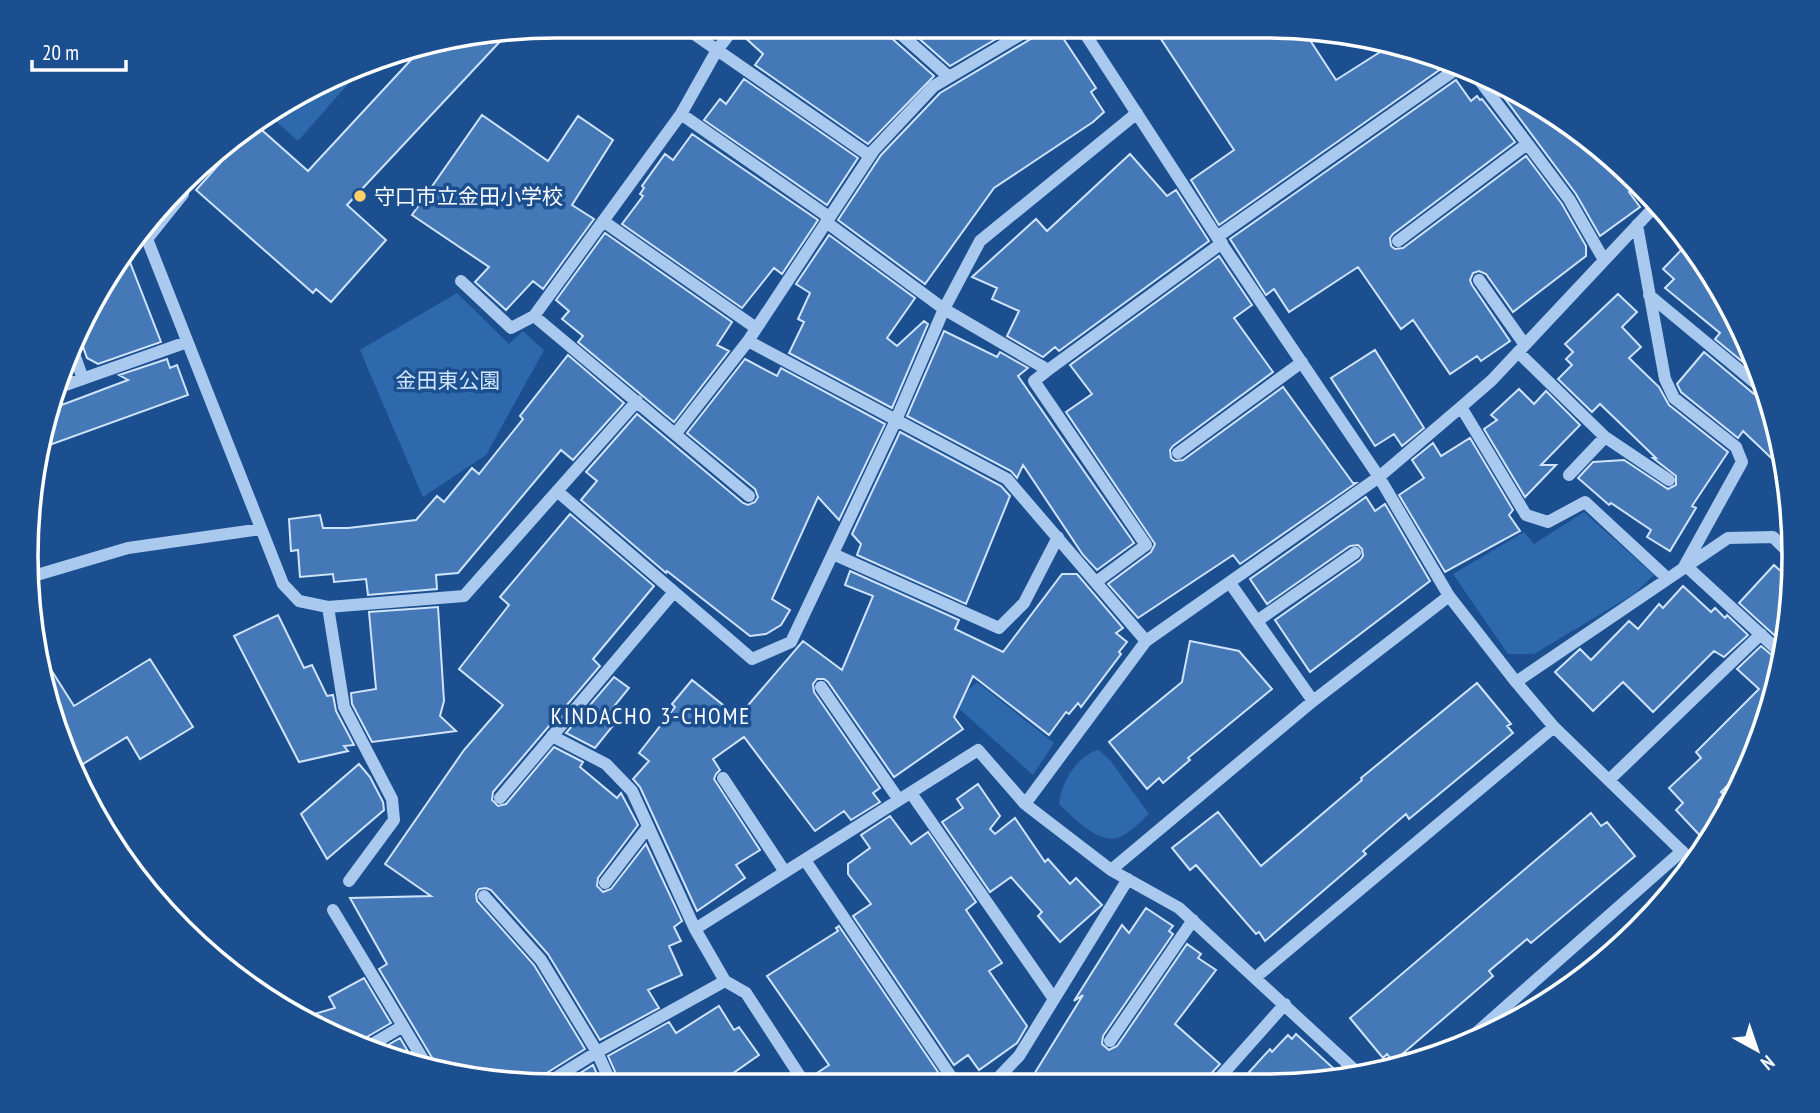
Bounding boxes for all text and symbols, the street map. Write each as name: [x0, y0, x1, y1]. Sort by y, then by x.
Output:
scale bar: [32, 28, 126, 72]
text: 20 m: [42, 39, 79, 66]
place label: 守口市立金田小学校: [374, 183, 563, 210]
marker: 守口市立金田小学校: [352, 188, 368, 204]
park label: 金田東公園: [396, 367, 501, 394]
district label: KINDACHO 3-CHOME: [551, 701, 751, 730]
north arrow: [1722, 1015, 1792, 1085]
text: N: [1756, 1051, 1780, 1076]

